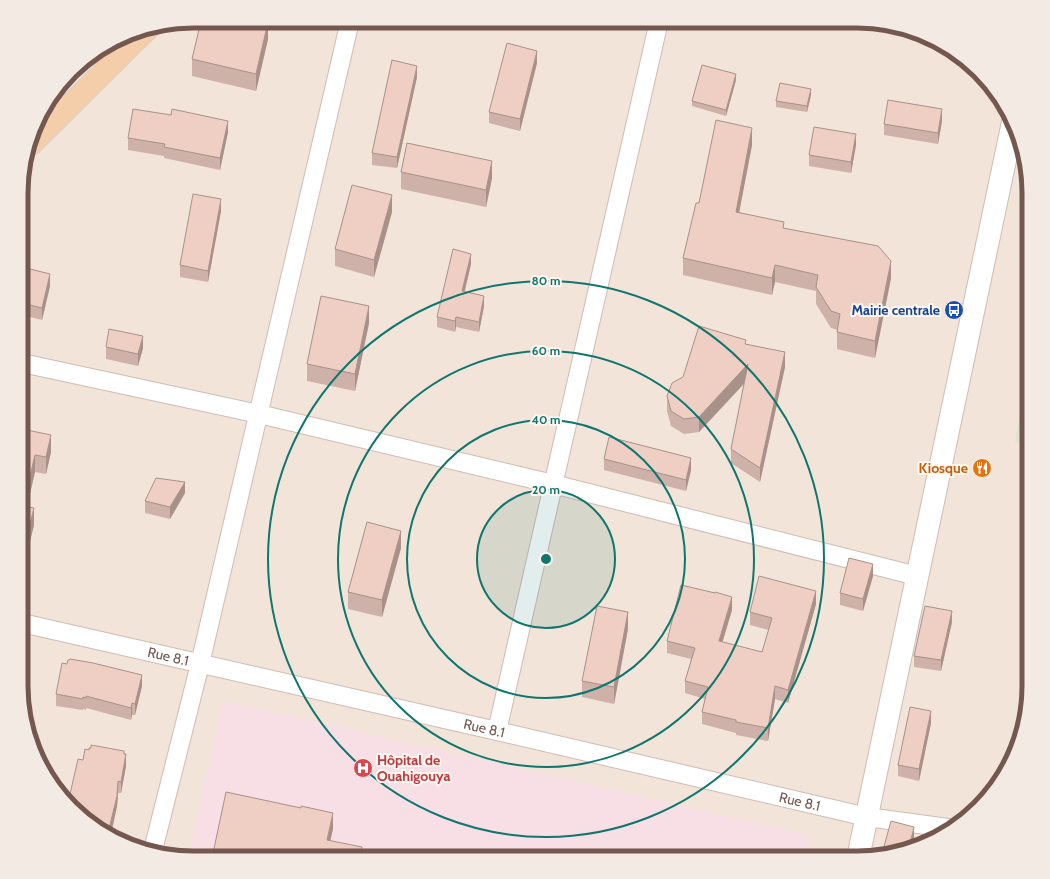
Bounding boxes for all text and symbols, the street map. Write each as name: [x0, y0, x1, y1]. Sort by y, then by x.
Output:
text: 80 m: [532, 273, 560, 288]
bus stop icon: Mairie centrale: [943, 299, 965, 321]
place label: Mairie centrale: [851, 301, 940, 319]
text: 60 m: [532, 343, 560, 358]
text: 40 m: [531, 412, 561, 427]
restaurant icon: Kiosque: [971, 457, 993, 479]
place label: Kiosque: [919, 459, 968, 477]
text: 20 m: [532, 482, 560, 497]
centre of rings: [539, 552, 553, 566]
street label: Rue 8.1: [146, 643, 191, 670]
street label: Rue 8.1: [462, 715, 507, 742]
place label: Hôpital de Ouahigouya: [377, 751, 450, 785]
hospital icon: Hôpital de Ouahigouya: [352, 757, 374, 779]
street label: Rue 8.1: [777, 788, 822, 815]

